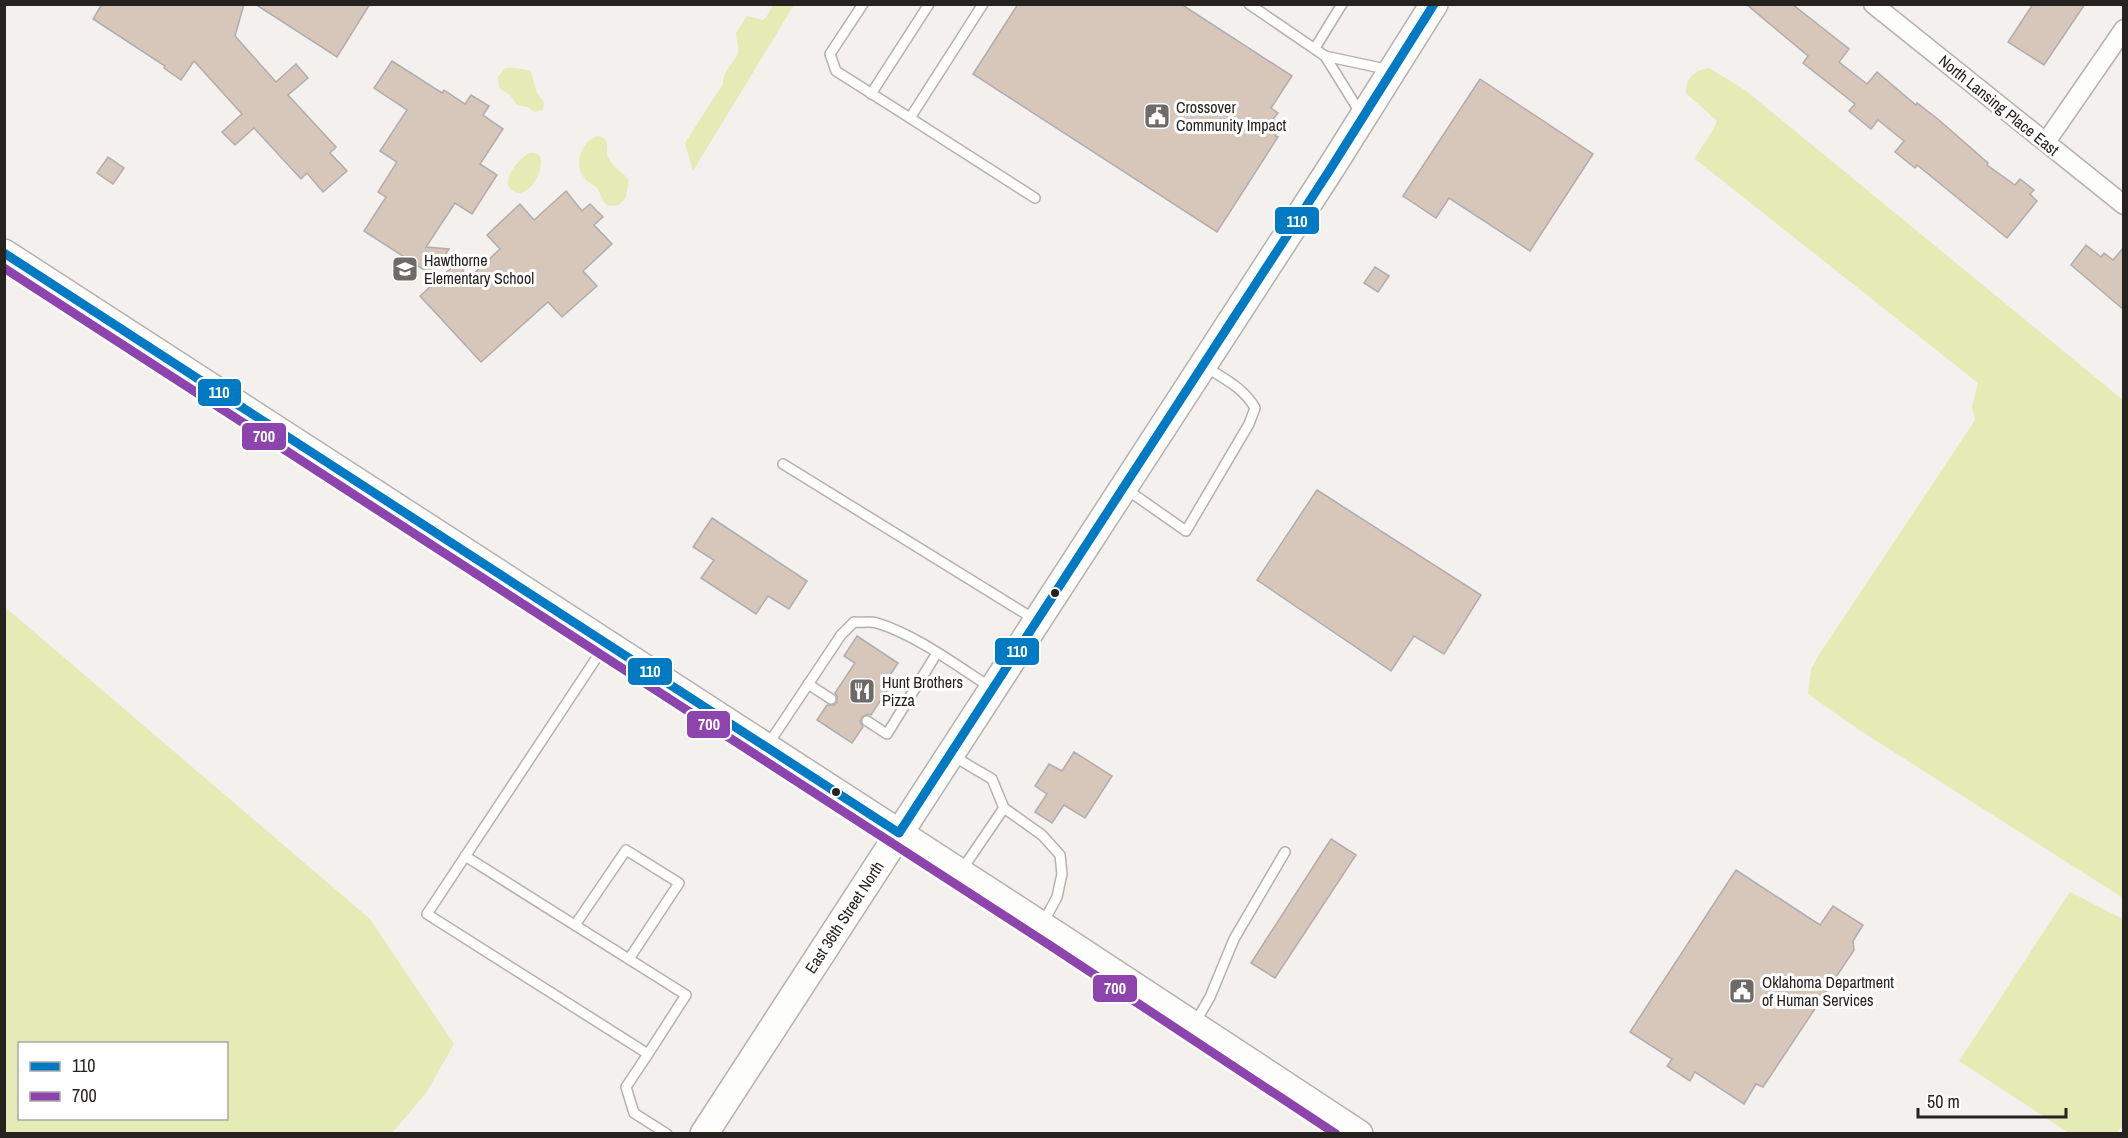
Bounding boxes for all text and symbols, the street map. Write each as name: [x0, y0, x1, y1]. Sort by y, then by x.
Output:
street label: North Lansing Place East: [1934, 50, 2064, 161]
place label: Crossover Community Impact: [1176, 96, 1286, 136]
public building icon: Crossover Community Impact: [1142, 101, 1172, 131]
line badge: 110: [1274, 206, 1320, 235]
text: 110: [1286, 210, 1308, 232]
place label: Hawthorne Elementary School: [424, 249, 534, 289]
school or university icon: Hawthorne Elementary School: [390, 254, 420, 284]
line badge: 110: [197, 378, 242, 407]
text: 110: [208, 381, 230, 403]
line badge: 700: [241, 422, 287, 451]
text: 700: [253, 425, 275, 447]
unlabelled marker: [1049, 587, 1061, 599]
line badge: 110: [994, 637, 1040, 666]
text: 110: [1006, 640, 1028, 662]
line badge: 110: [627, 657, 673, 686]
text: 110: [639, 660, 661, 682]
place label: Hunt Brothers Pizza: [882, 671, 963, 711]
restaurant icon: Hunt Brothers Pizza: [847, 676, 877, 706]
line badge: 700: [686, 710, 731, 739]
text: 700: [698, 713, 720, 735]
unlabelled marker: [830, 786, 842, 798]
street label: East 36th Street North: [799, 857, 889, 977]
place label: Oklahoma Department of Human Services: [1762, 971, 1894, 1011]
line badge: 700: [1092, 974, 1138, 1003]
public building icon: Oklahoma Department of Human Services: [1727, 976, 1757, 1006]
text: 700: [1104, 977, 1126, 999]
legend: [18, 1042, 228, 1120]
text: 110: [72, 1053, 96, 1078]
scale bar: [1918, 1081, 2066, 1119]
text: 700: [72, 1083, 97, 1108]
text: 50 m: [1927, 1089, 1960, 1114]

